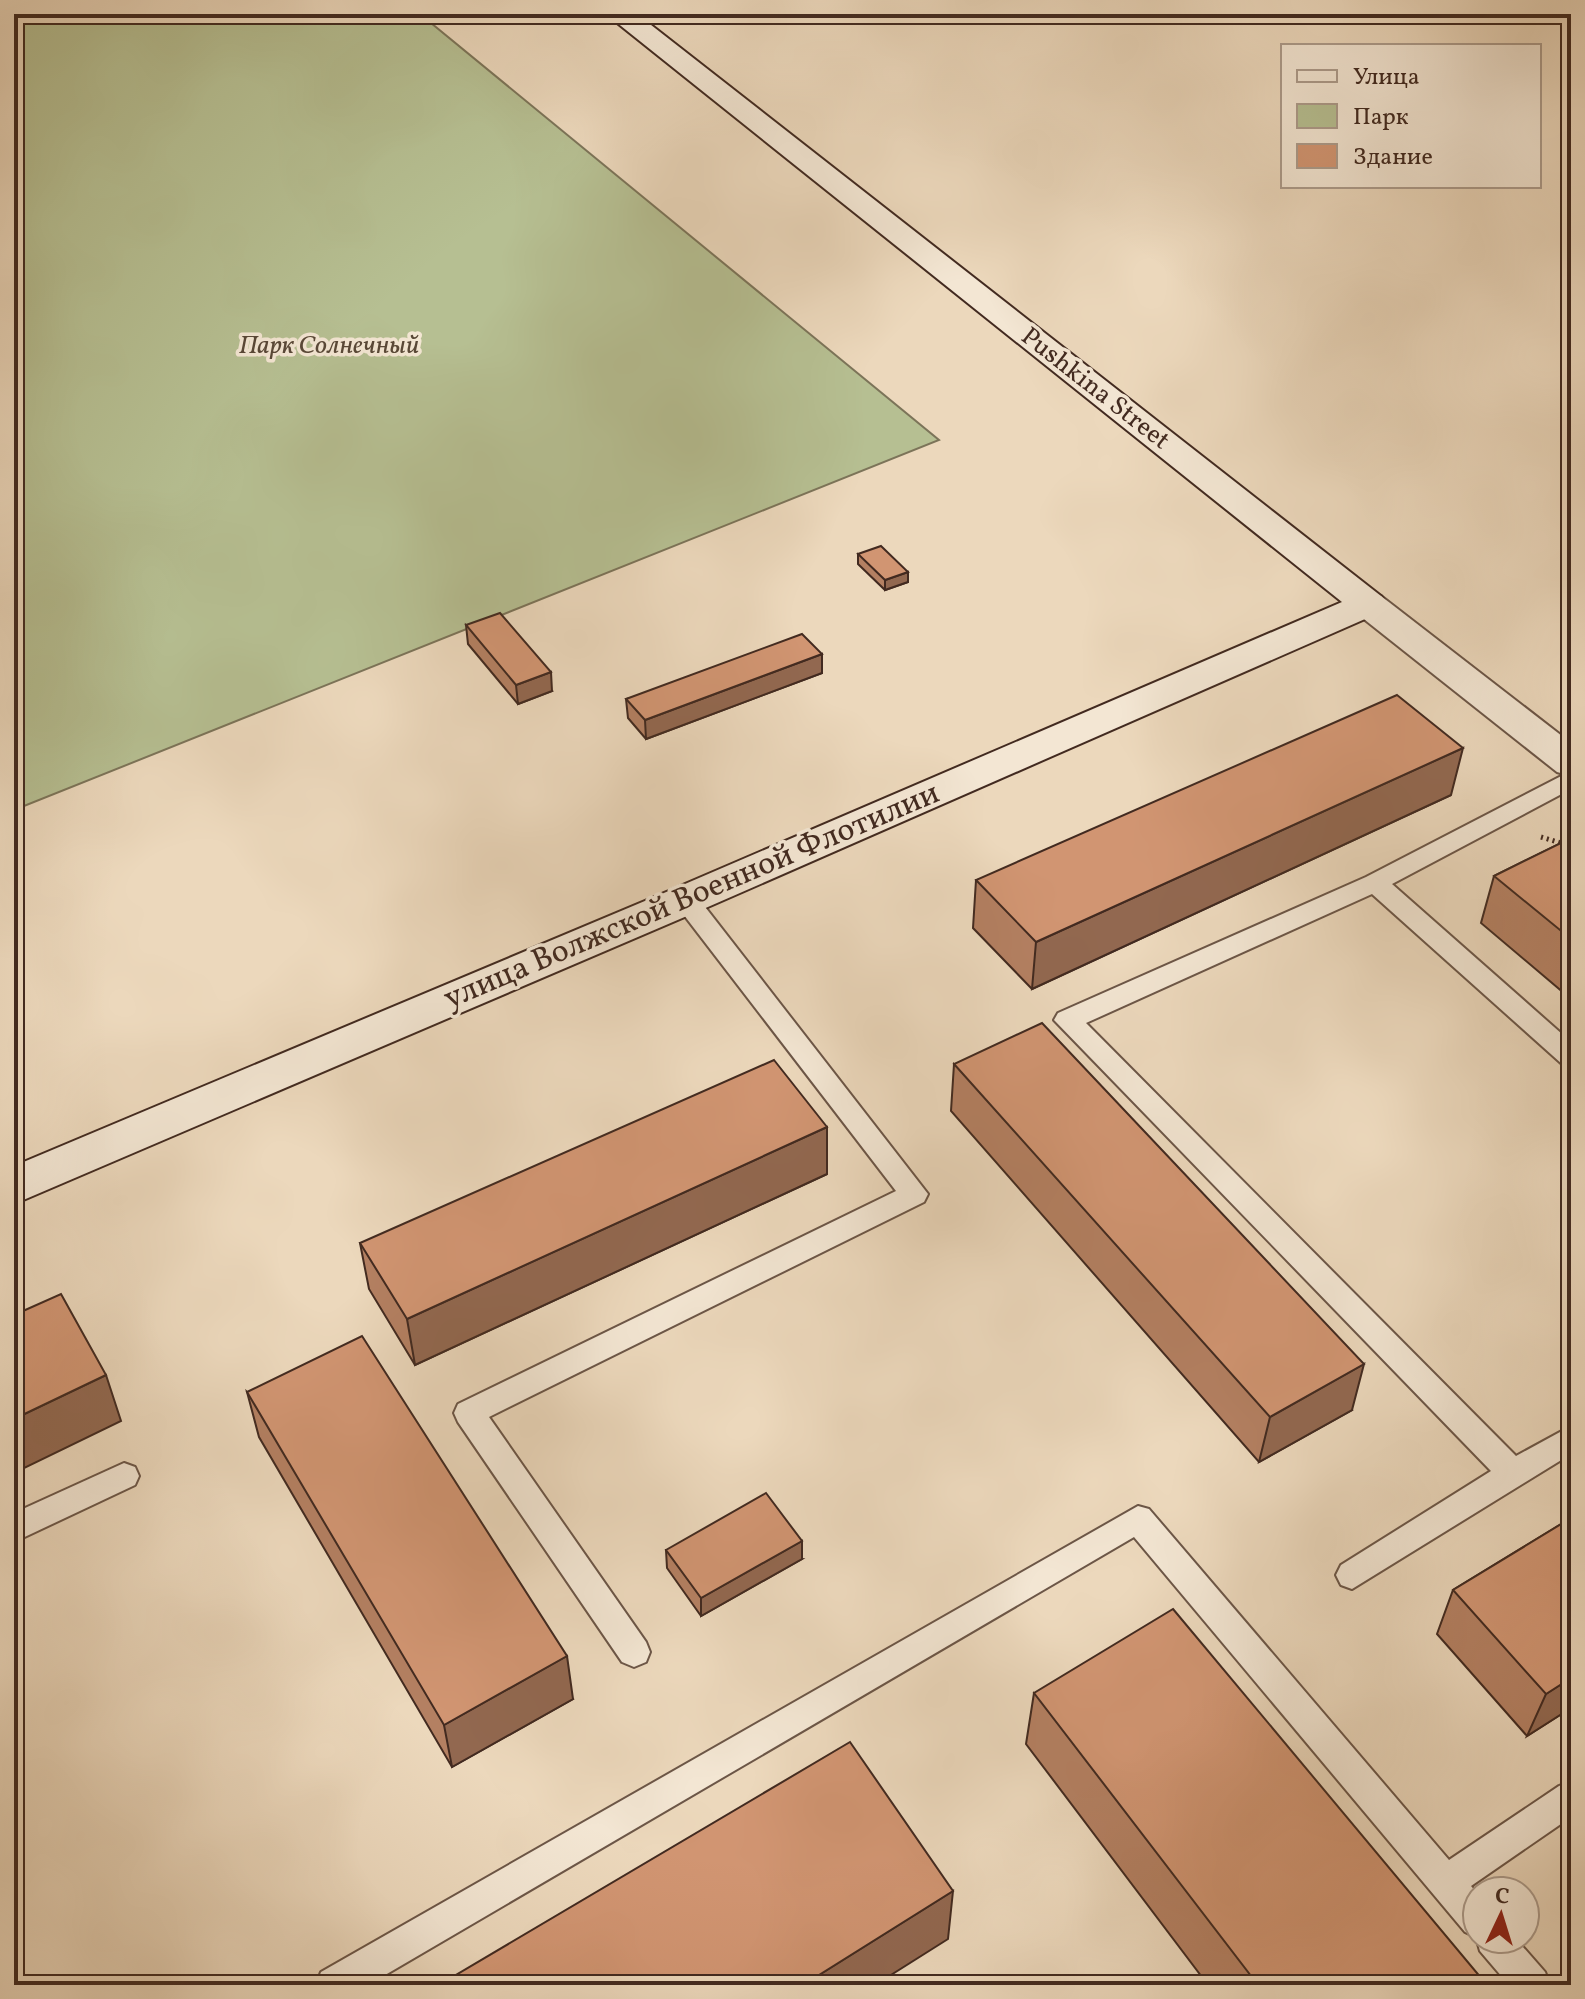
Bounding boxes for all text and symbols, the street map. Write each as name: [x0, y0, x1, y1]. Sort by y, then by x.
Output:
legend: [1281, 44, 1541, 188]
text: Улица: [1353, 61, 1420, 95]
text: Парк: [1353, 101, 1409, 135]
text: Здание: [1353, 141, 1433, 175]
street label: Pushkina Street: [1013, 319, 1177, 459]
park label: Парк Солнечный: [239, 328, 419, 364]
street label: улица Волжской Военной Флотилии: [437, 772, 947, 1022]
north arrow: [1461, 1875, 1541, 1955]
text: С: [1494, 1882, 1510, 1913]

